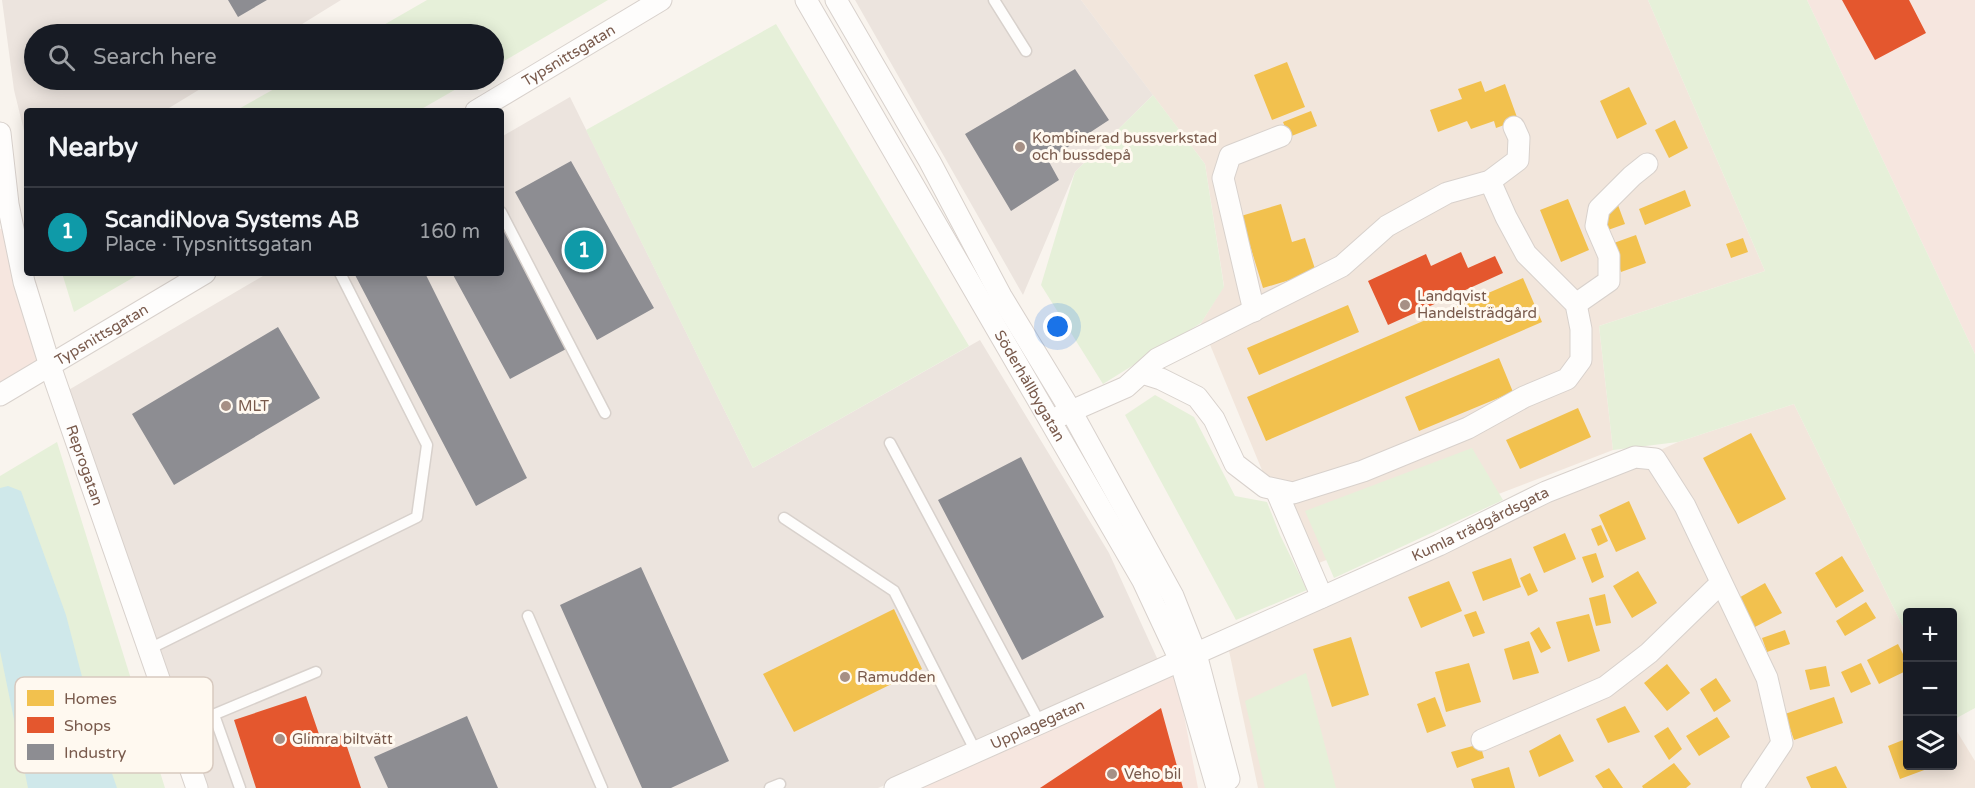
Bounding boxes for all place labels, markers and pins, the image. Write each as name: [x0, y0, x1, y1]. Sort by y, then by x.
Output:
place label: Kombinerad bussverkstad och bussdepå: [1032, 129, 1217, 164]
marker: Kombinerad bussverkstad och bussdepå: [1013, 140, 1027, 154]
pin: 1: [564, 228, 604, 272]
place label: Landqvist Handelsträdgård: [1417, 287, 1537, 322]
marker: Landqvist Handelsträdgård: [1398, 298, 1412, 312]
place label: MLT: [238, 397, 269, 415]
marker: MLT: [219, 399, 233, 413]
place label: Ramudden: [857, 668, 936, 686]
marker: Ramudden: [838, 670, 852, 684]
place label: Glimra biltvätt: [292, 730, 393, 748]
marker: Glimra biltvätt: [273, 732, 287, 746]
place label: Veho bil: [1124, 765, 1181, 783]
marker: Veho bil: [1105, 767, 1119, 781]

